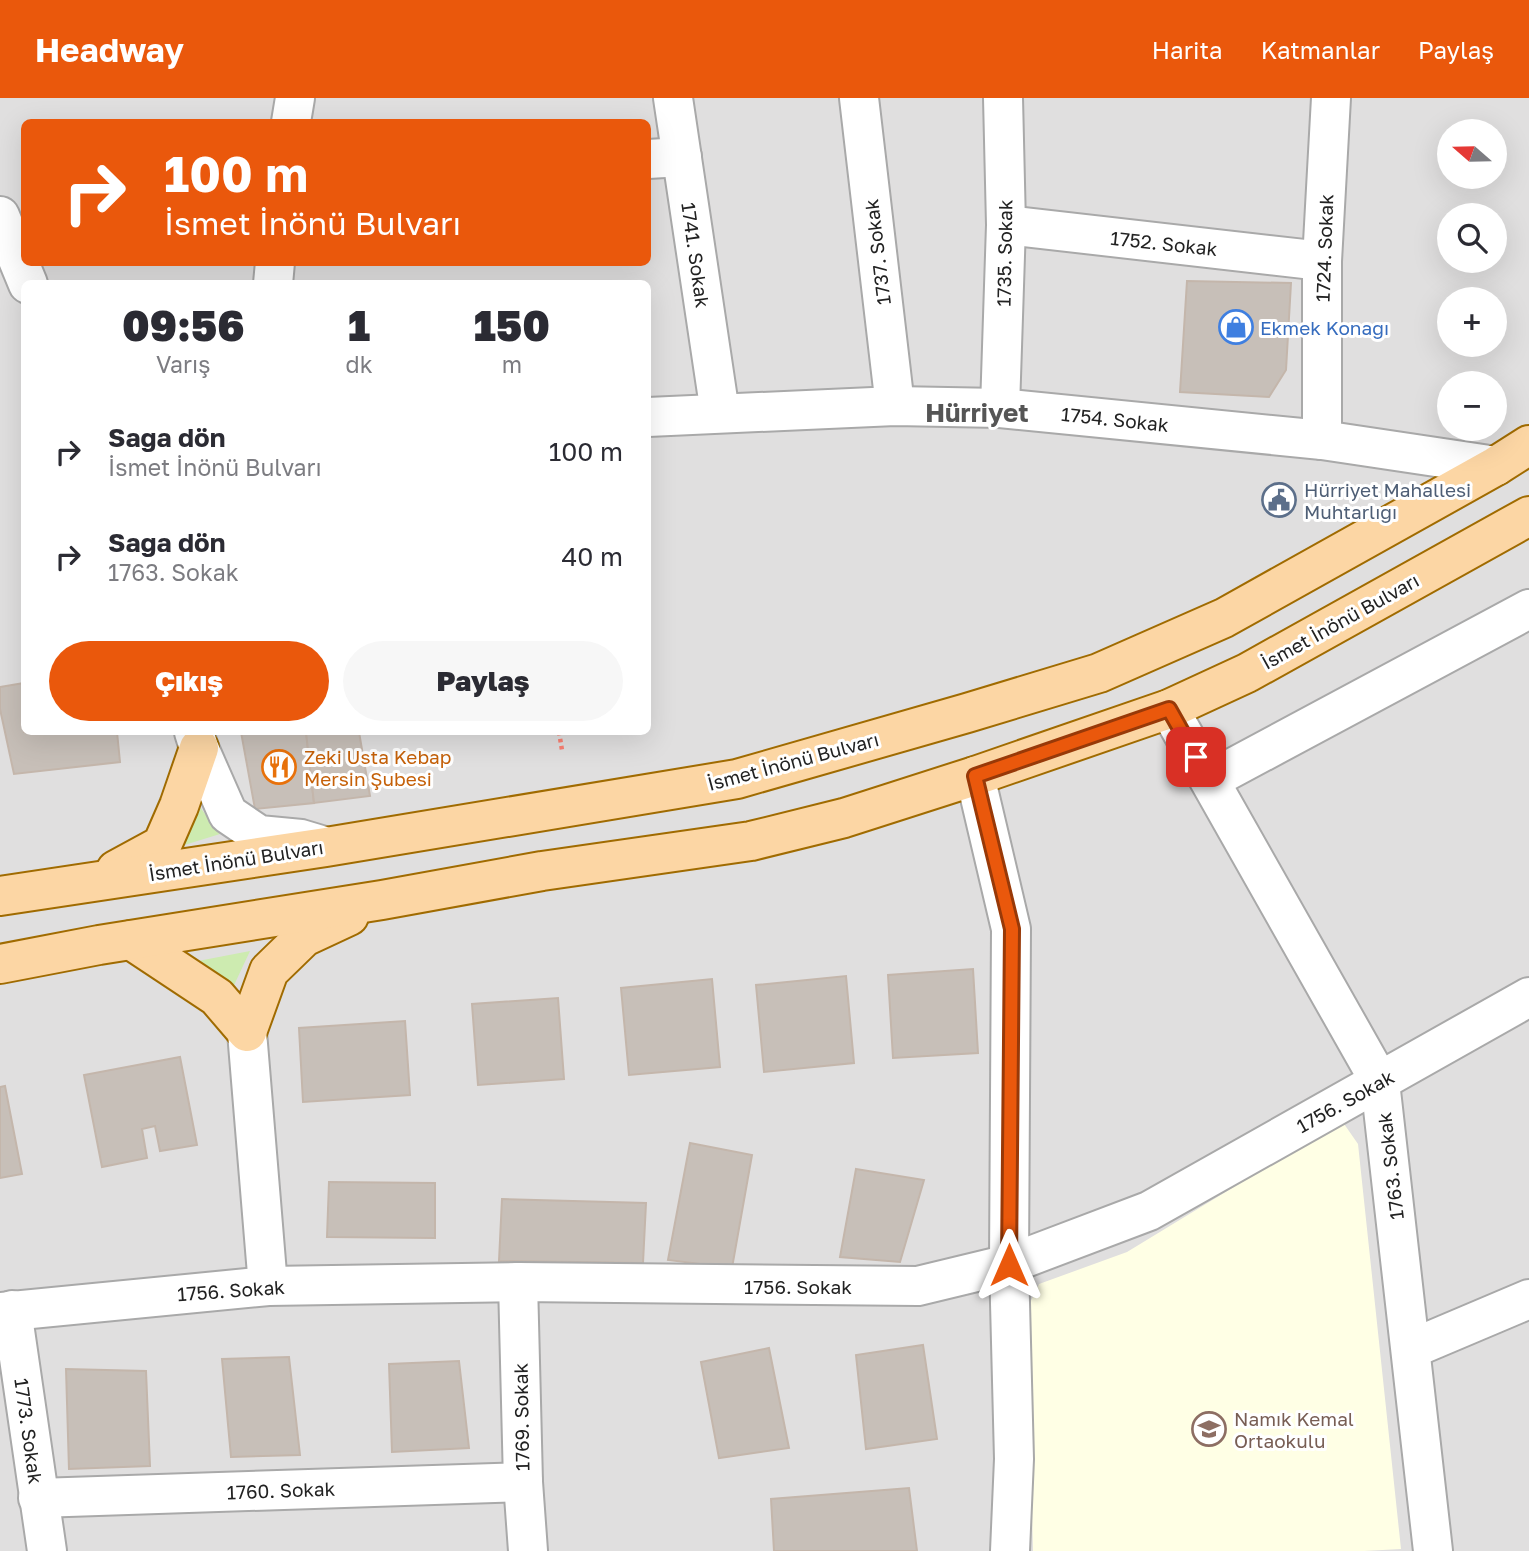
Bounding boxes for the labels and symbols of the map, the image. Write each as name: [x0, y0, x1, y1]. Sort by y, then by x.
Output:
north arrow: [1437, 119, 1507, 189]
street label: 1724. Sokak: [1311, 193, 1337, 302]
street label: 1737. Sokak: [859, 197, 895, 306]
street label: 1735. Sokak: [992, 199, 1016, 307]
street label: 1741. Sokak: [677, 201, 715, 309]
street label: 1752. Sokak: [1109, 226, 1219, 260]
shop icon: Ekmek Konağı: [1217, 308, 1255, 346]
place label: Ekmek Konağı: [1260, 316, 1389, 339]
district label: Hürriyet: [925, 397, 1029, 428]
street label: 1754. Sokak: [1060, 402, 1170, 436]
place label: Hürriyet Mahallesi Muhtarlığı: [1304, 478, 1471, 523]
public building icon: Hürriyet Mahallesi Muhtarlığı: [1260, 481, 1298, 519]
street label: İsmet İnönü Bulvarı: [1257, 568, 1423, 674]
street label: İsmet İnönü Bulvarı: [705, 727, 881, 795]
pin: [1166, 727, 1226, 787]
place label: Zeki Usta Kebap Mersin Şubesi: [304, 745, 452, 790]
restaurant icon: Zeki Usta Kebap Mersin Şubesi: [260, 748, 298, 786]
street label: İsmet İnönü Bulvarı: [147, 835, 325, 885]
street label: 1756. Sokak: [1292, 1065, 1398, 1137]
street label: 1763. Sokak: [1372, 1111, 1408, 1221]
position arrow: [972, 1228, 1046, 1302]
street label: 1756. Sokak: [176, 1275, 286, 1305]
street label: 1756. Sokak: [744, 1275, 852, 1298]
street label: 1769. Sokak: [509, 1362, 533, 1471]
street label: 1773. Sokak: [10, 1377, 48, 1486]
place label: Namık Kemal Ortaokulu: [1234, 1407, 1354, 1452]
school or university icon: Namık Kemal Ortaokulu: [1190, 1410, 1228, 1448]
street label: 1760. Sokak: [226, 1477, 336, 1503]

